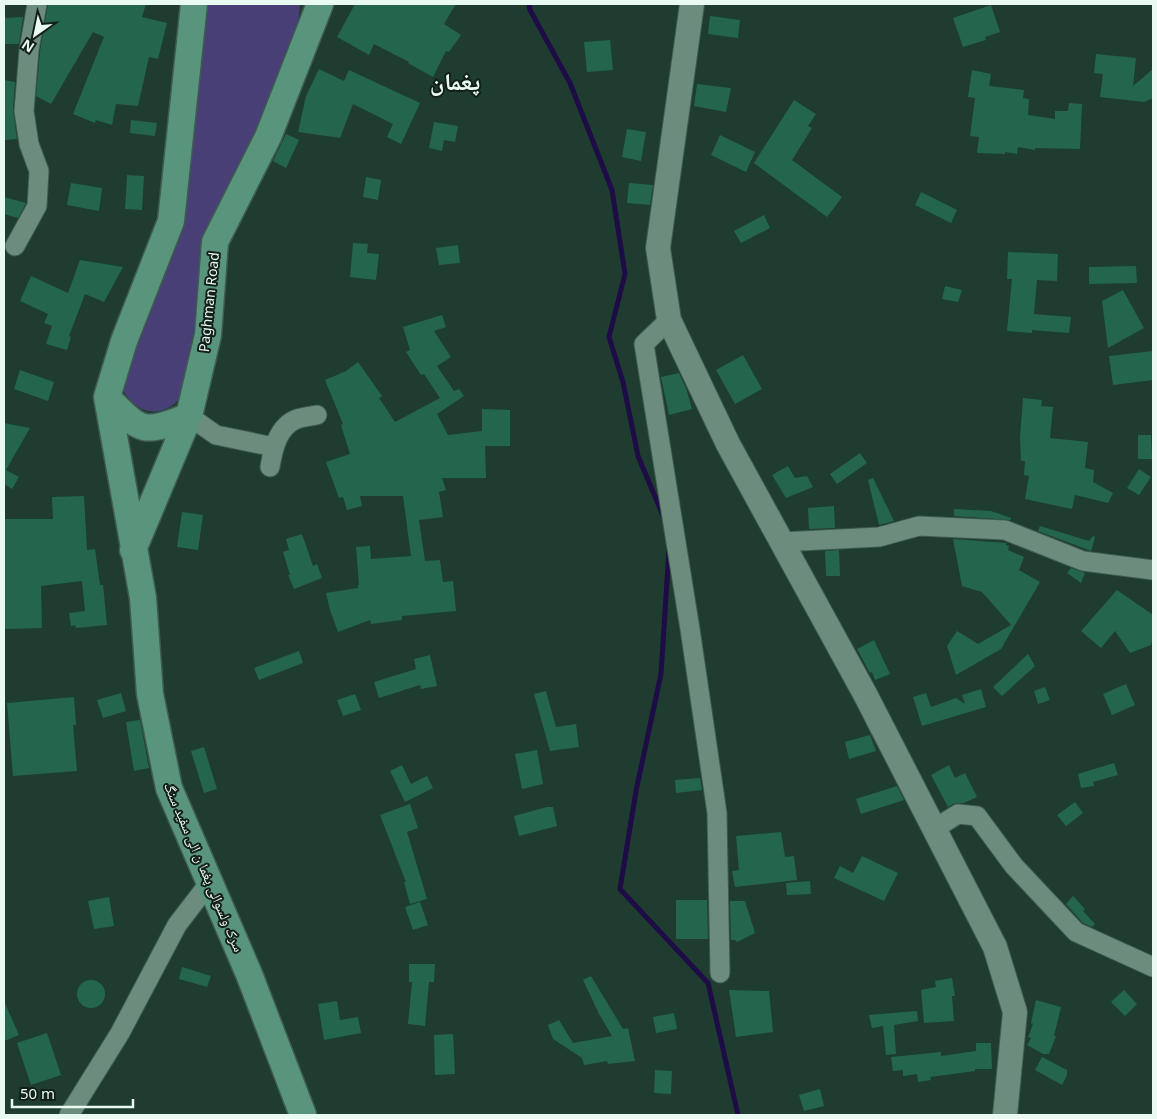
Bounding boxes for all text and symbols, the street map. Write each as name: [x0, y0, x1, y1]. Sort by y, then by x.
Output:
north arrow: [10, 10, 60, 60]
text: N: [18, 35, 38, 57]
district label: پغمان: [430, 64, 480, 97]
street label: Paghman Road: [194, 251, 223, 353]
street label: سرک ولسوالی پغما ن الی سفید سنگ: [160, 779, 249, 955]
scale bar: [12, 1076, 134, 1108]
text: 50 m: [20, 1083, 55, 1103]

